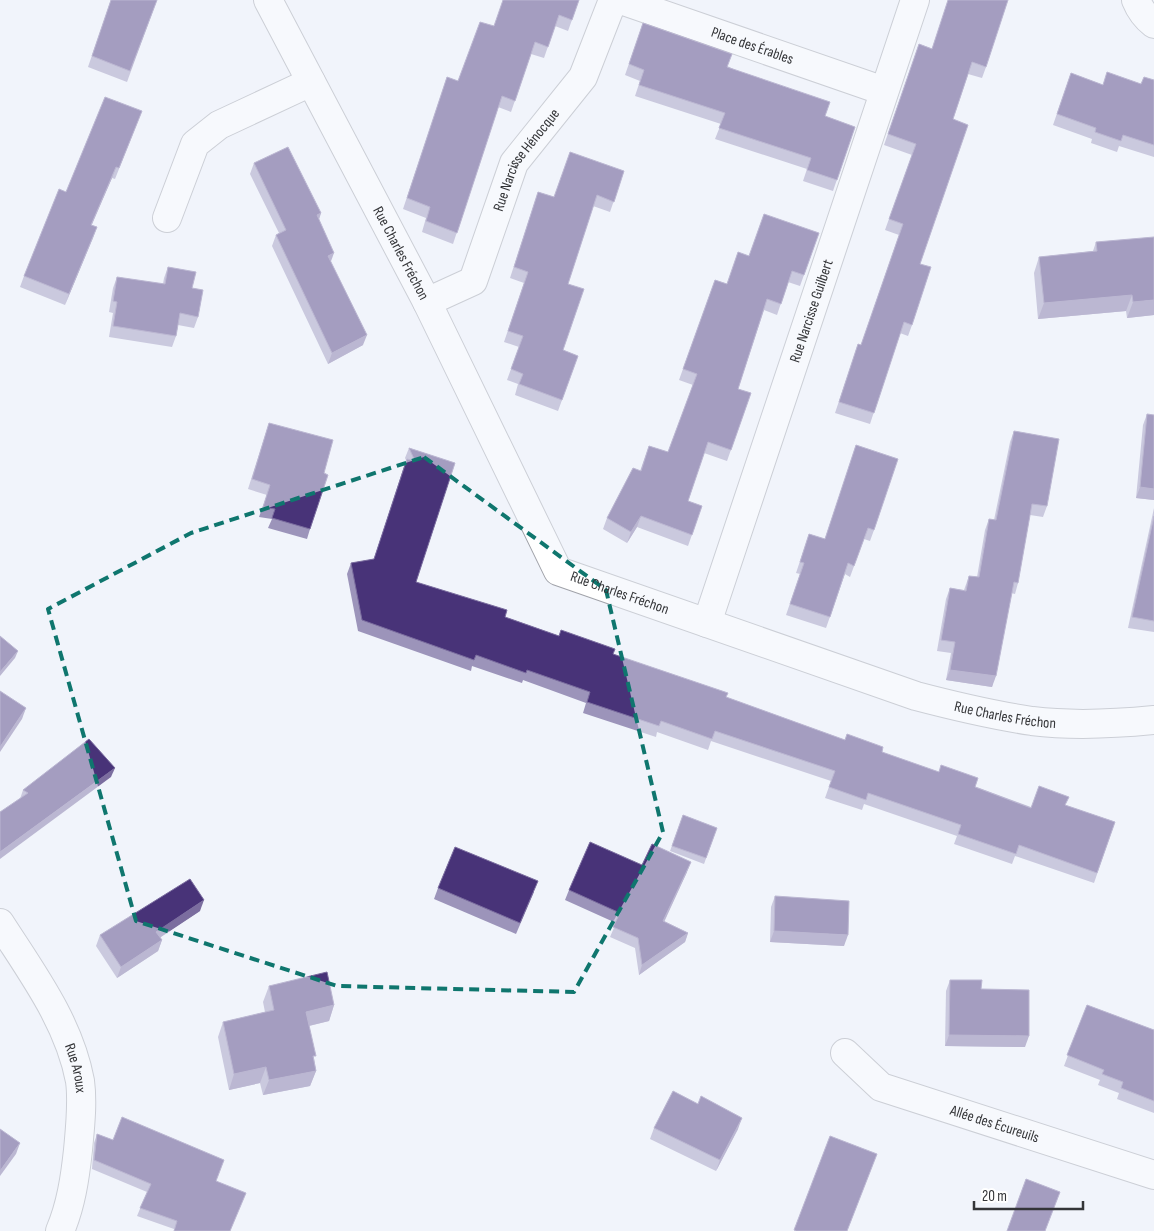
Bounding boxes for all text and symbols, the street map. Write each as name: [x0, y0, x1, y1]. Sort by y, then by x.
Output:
street label: Place des Érables: [709, 22, 796, 68]
street label: Rue Narcisse Hénocque: [488, 104, 564, 214]
street label: Rue Charles Fréchon: [369, 203, 434, 303]
street label: Rue Narcisse Guilbert: [785, 256, 837, 365]
street label: Rue Charles Fréchon: [568, 567, 672, 619]
street label: Rue Charles Fréchon: [952, 696, 1057, 733]
street label: Rue Aroux: [61, 1041, 91, 1094]
street label: Allée des Écureuils: [947, 1100, 1042, 1147]
scale bar: [974, 1178, 1083, 1210]
text: 20 m: [982, 1187, 1007, 1206]

